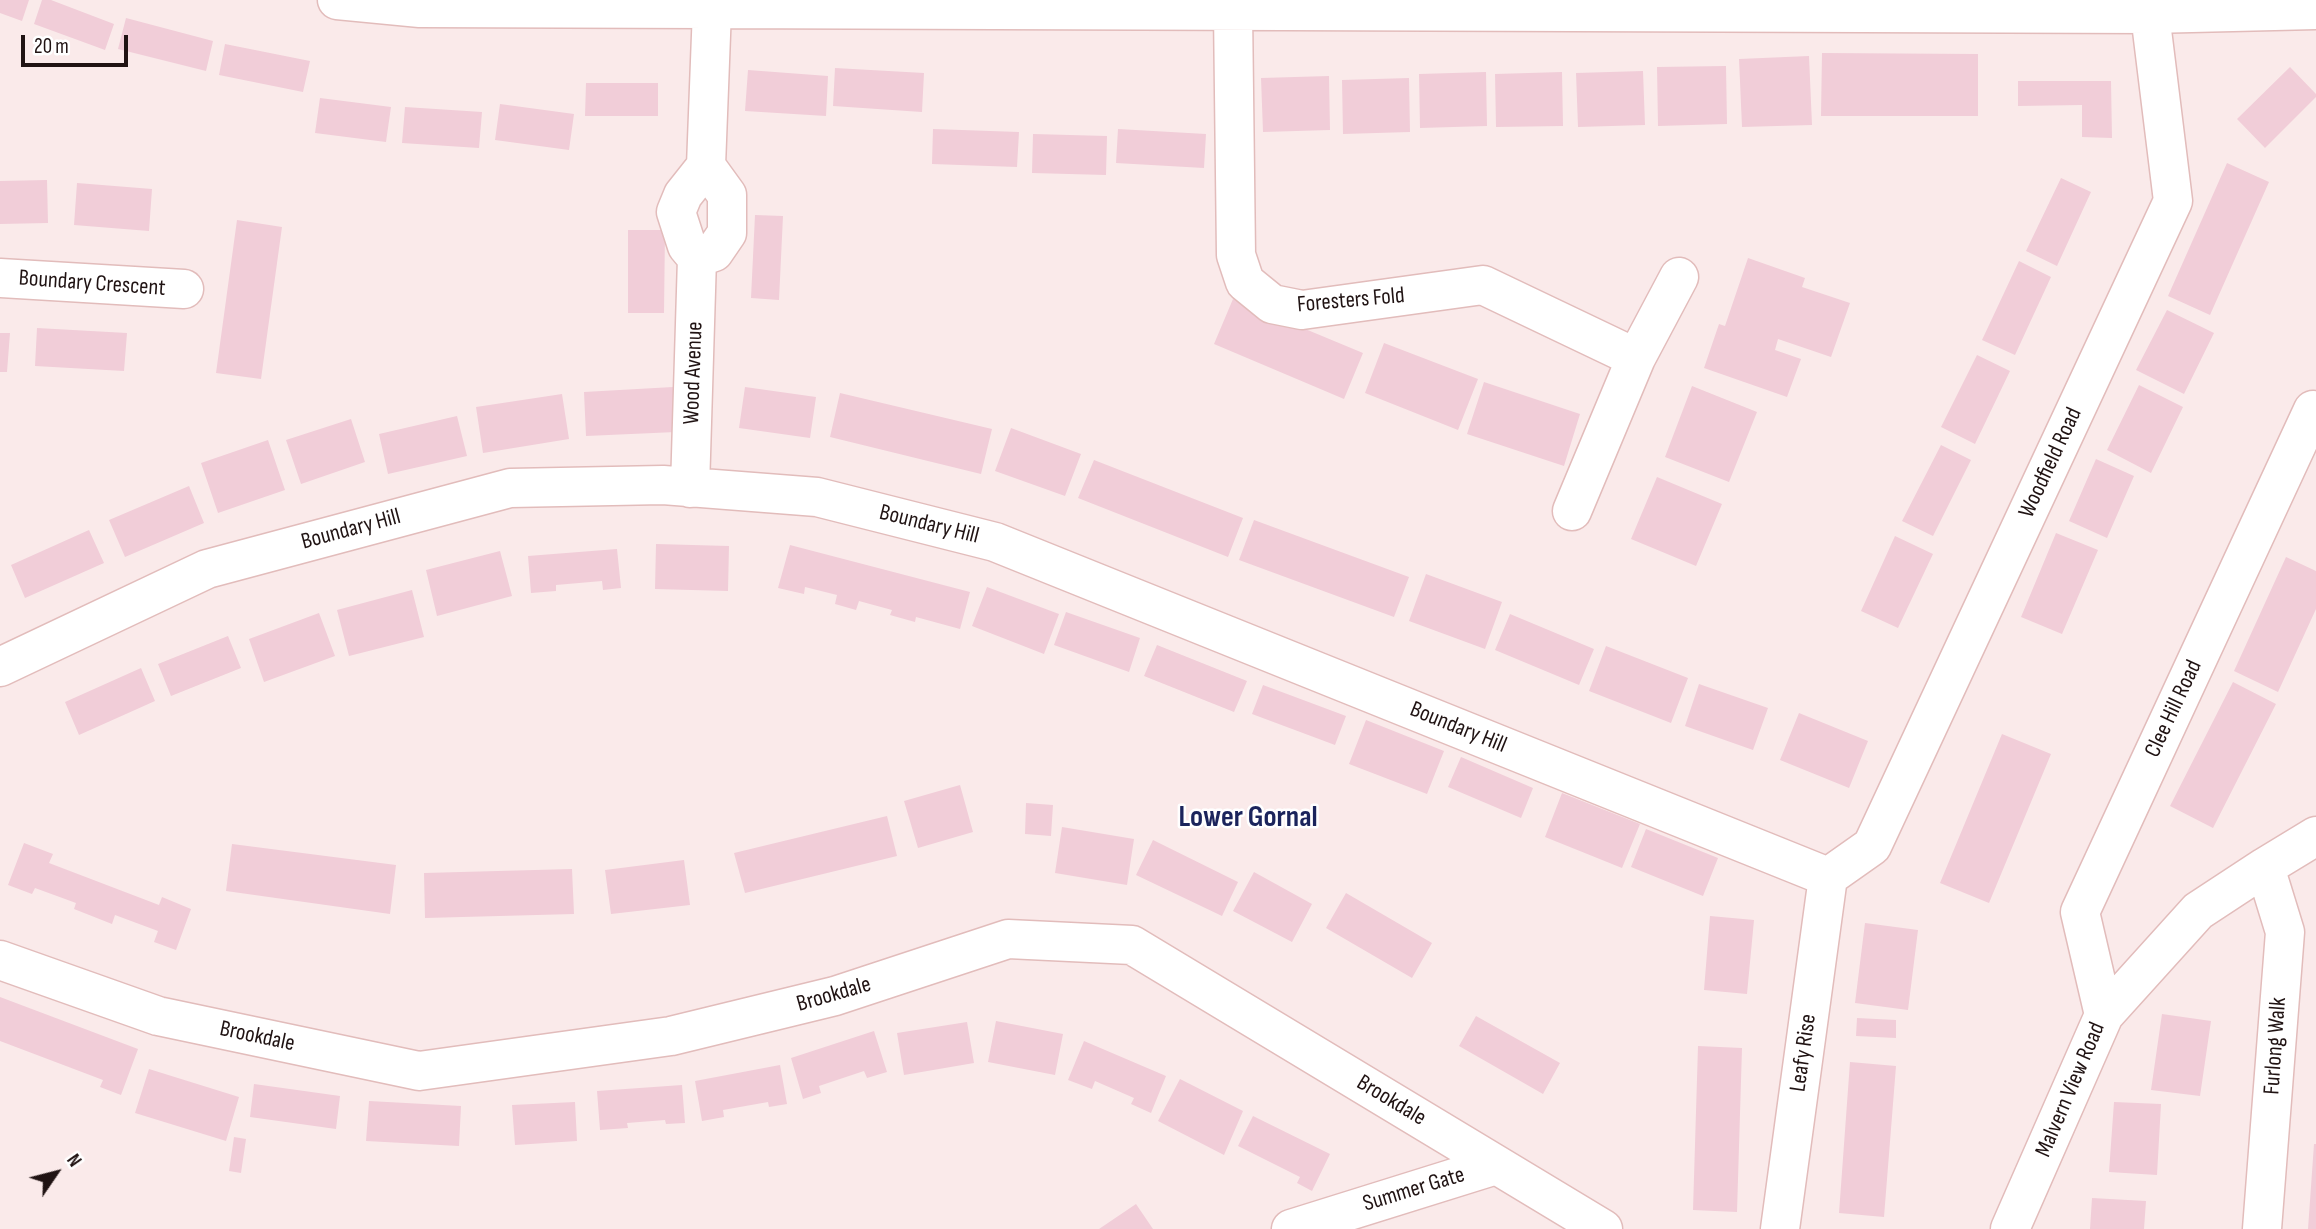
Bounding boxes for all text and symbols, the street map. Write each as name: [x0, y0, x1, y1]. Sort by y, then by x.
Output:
scale bar: [24, 21, 131, 65]
text: 20 m: [34, 34, 69, 59]
street label: Boundary Crescent: [18, 265, 166, 303]
street label: Foresters Fold: [1296, 283, 1406, 319]
street label: Wood Avenue: [678, 321, 710, 425]
street label: Woodfield Road: [2013, 404, 2089, 522]
street label: Boundary Hill: [876, 499, 982, 551]
street label: Boundary Hill: [298, 504, 404, 556]
street label: Clee Hill Road: [2140, 656, 2208, 762]
street label: Boundary Hill: [1406, 696, 1510, 760]
district label: Lower Gornal: [1178, 800, 1318, 836]
street label: Brookdale: [794, 971, 874, 1019]
street label: Furlong Walk: [2259, 996, 2293, 1096]
street label: Leafy Rise: [1785, 1012, 1823, 1094]
street label: Brookdale: [217, 1016, 297, 1058]
street label: Malvern View Road: [2030, 1019, 2112, 1161]
street label: Brookdale: [1351, 1070, 1431, 1132]
north arrow: [21, 1138, 91, 1208]
text: N: [61, 1150, 86, 1171]
street label: Summer Gate: [1360, 1161, 1468, 1219]

